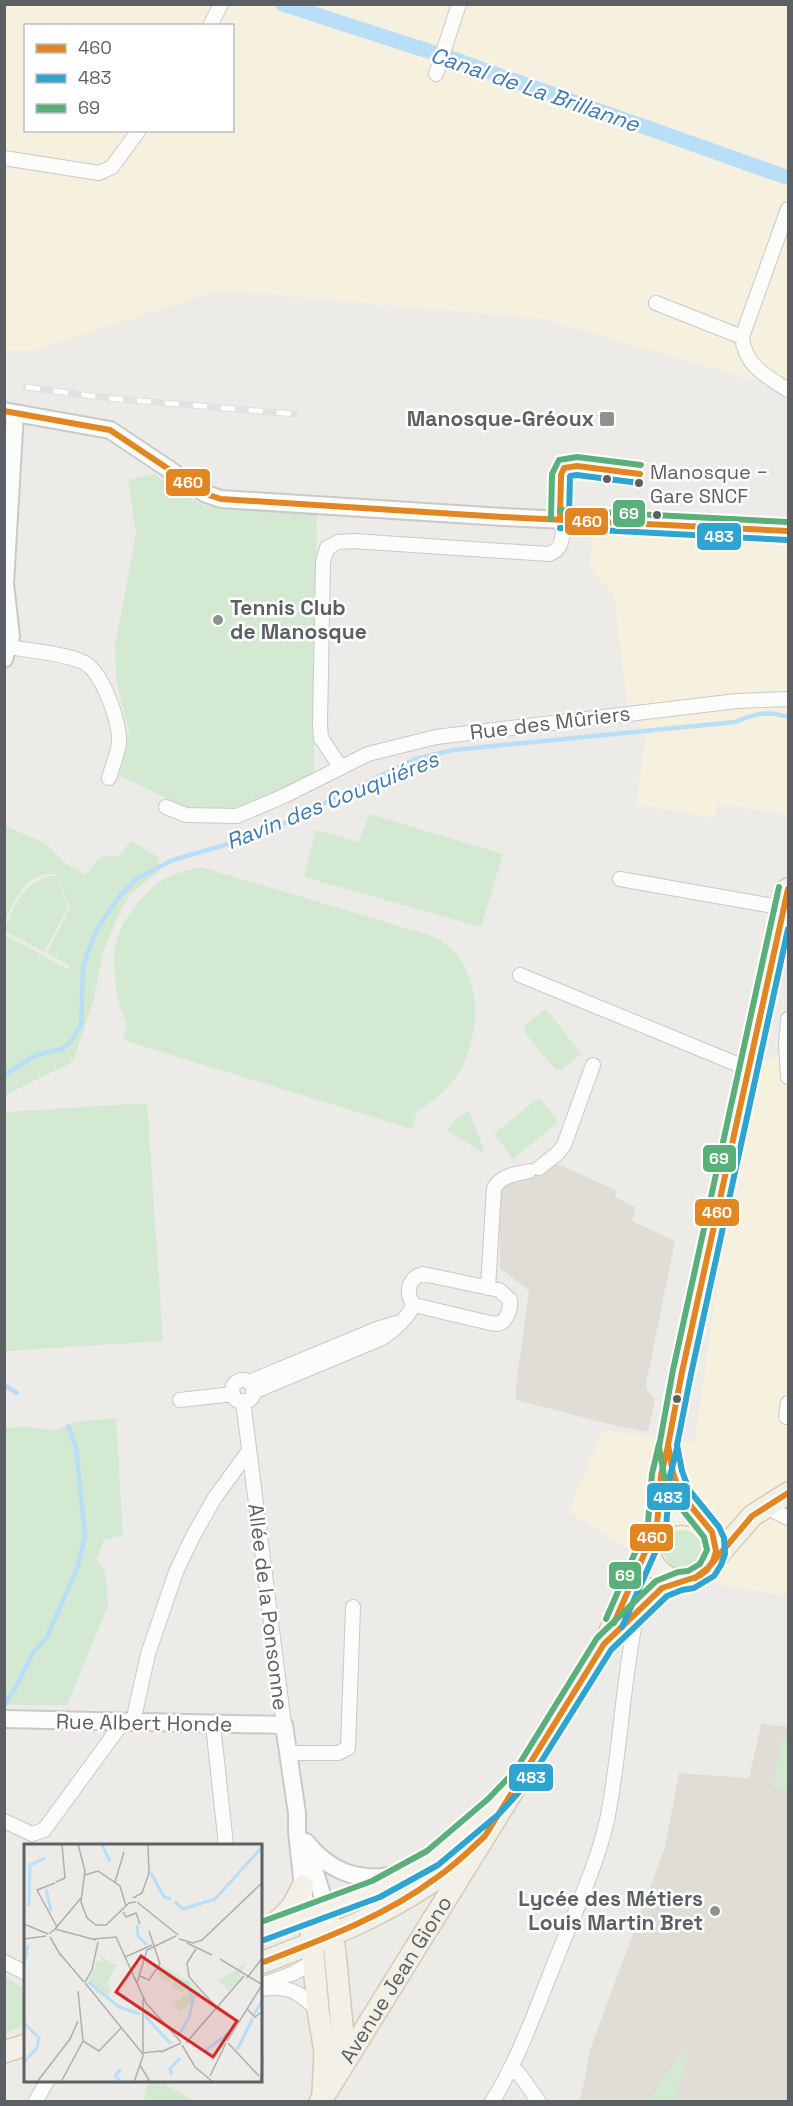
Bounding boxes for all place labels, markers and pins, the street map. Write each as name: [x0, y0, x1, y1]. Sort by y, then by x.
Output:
place label: Manosque-Gréoux: [407, 405, 594, 432]
marker: Manosque-Gréoux: [598, 410, 616, 428]
place label: Manosque − Gare SNCF: [650, 459, 768, 509]
unlabelled marker: [601, 473, 613, 485]
marker: Manosque − Gare SNCF: [633, 477, 645, 489]
unlabelled marker: [651, 509, 663, 521]
place label: Tennis Club de Manosque: [230, 594, 367, 645]
marker: Tennis Club de Manosque: [211, 613, 225, 627]
unlabelled marker: [671, 1393, 683, 1405]
place label: Lycée des Métiers Louis Martin Bret: [518, 1885, 703, 1936]
marker: Lycée des Métiers Louis Martin Bret: [708, 1904, 722, 1918]

